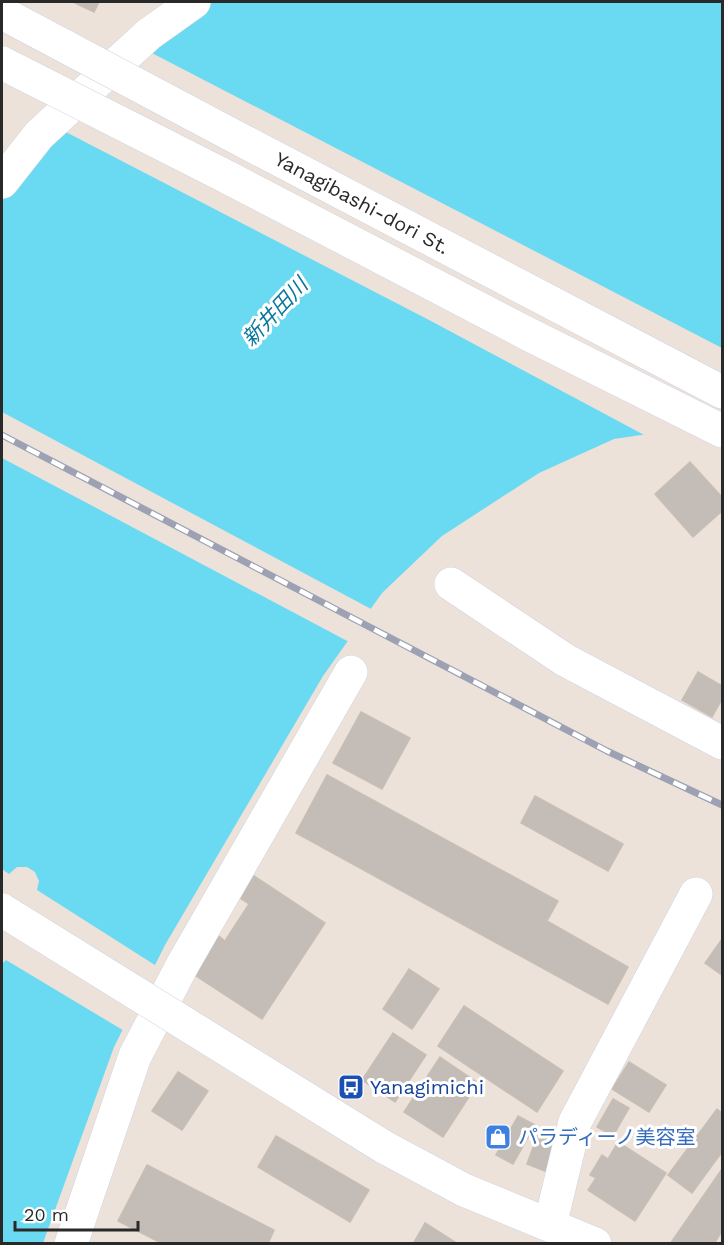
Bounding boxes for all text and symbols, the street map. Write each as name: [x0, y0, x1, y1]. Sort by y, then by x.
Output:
street label: Yanagibashi-dori St.: [271, 147, 453, 259]
water label: 新井田川: [237, 271, 314, 351]
bus stop icon: Yanagimichi: [336, 1072, 366, 1102]
place label: Yanagimichi: [370, 1075, 484, 1099]
shop icon: パラディーノ美容室: [483, 1122, 513, 1152]
place label: パラディーノ美容室: [518, 1125, 695, 1149]
scale bar: [15, 1194, 138, 1232]
text: 20 m: [24, 1204, 69, 1225]

